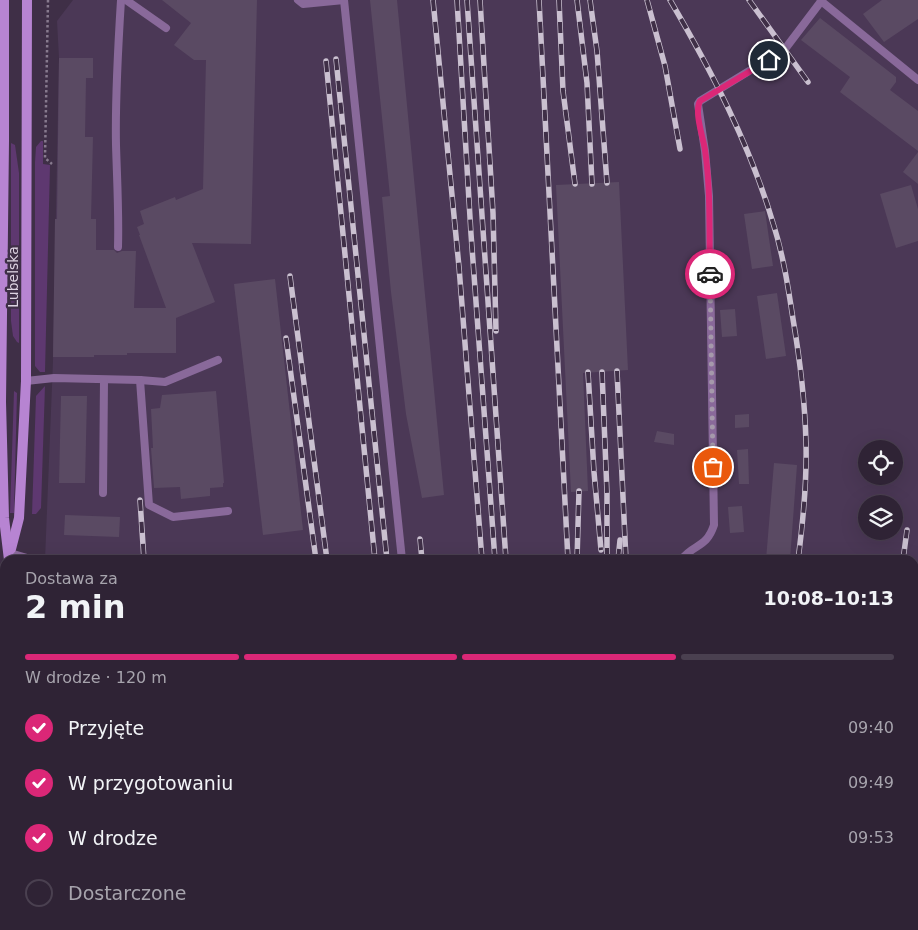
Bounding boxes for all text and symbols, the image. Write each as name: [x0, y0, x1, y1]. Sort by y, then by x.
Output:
pin: [748, 39, 790, 81]
icon: home: [755, 46, 783, 74]
street label: Lubelska: [5, 246, 21, 308]
courier: [685, 249, 735, 299]
icon: car: [696, 260, 724, 288]
map controls: [858, 440, 903, 540]
button: locate: [858, 440, 903, 485]
pin: [692, 446, 734, 488]
icon: bag: [699, 453, 727, 481]
button: layers: [858, 495, 903, 540]
text: Dostawa za: [25, 569, 118, 588]
text: 10:08–10:13: [764, 587, 894, 609]
text: 2 min: [25, 588, 126, 626]
text: W drodze · 120 m: [25, 668, 167, 687]
icon: check: [25, 714, 53, 742]
text: Przyjęte: [68, 717, 144, 739]
text: 09:40: [848, 718, 894, 737]
icon: check: [25, 769, 53, 797]
text: W przygotowaniu: [68, 772, 233, 794]
text: 09:49: [848, 773, 894, 792]
icon: check: [25, 824, 53, 852]
text: W drodze: [68, 827, 158, 849]
text: 09:53: [848, 828, 894, 847]
text: Dostarczone: [68, 882, 186, 904]

